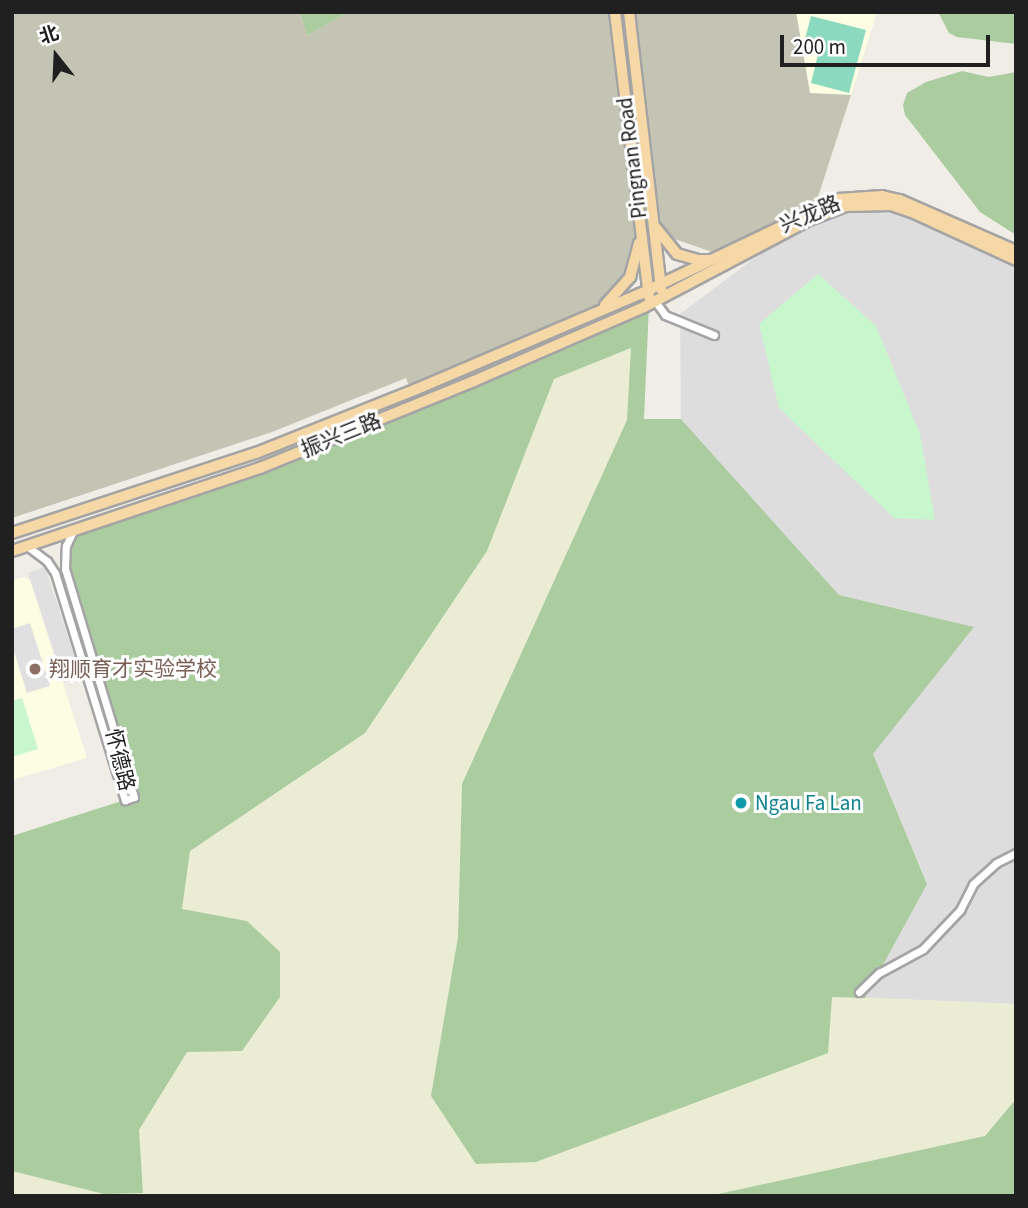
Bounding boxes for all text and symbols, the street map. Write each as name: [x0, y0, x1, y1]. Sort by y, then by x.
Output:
text: 北: [36, 20, 63, 51]
north arrow: [21, 21, 91, 91]
scale bar: [783, 21, 993, 65]
text: 200 m: [793, 32, 846, 62]
street label: Pingnan Road: [612, 96, 652, 220]
street label: 兴龙路: [776, 190, 844, 238]
street label: 振兴三路: [297, 408, 385, 462]
place label: 翔顺育才实验学校: [49, 656, 217, 682]
marker: 翔顺育才实验学校: [27, 661, 43, 677]
street label: 怀德路: [100, 726, 140, 794]
place label: Ngau Fa Lan: [755, 790, 862, 816]
marker: Ngau Fa Lan: [733, 795, 749, 811]

